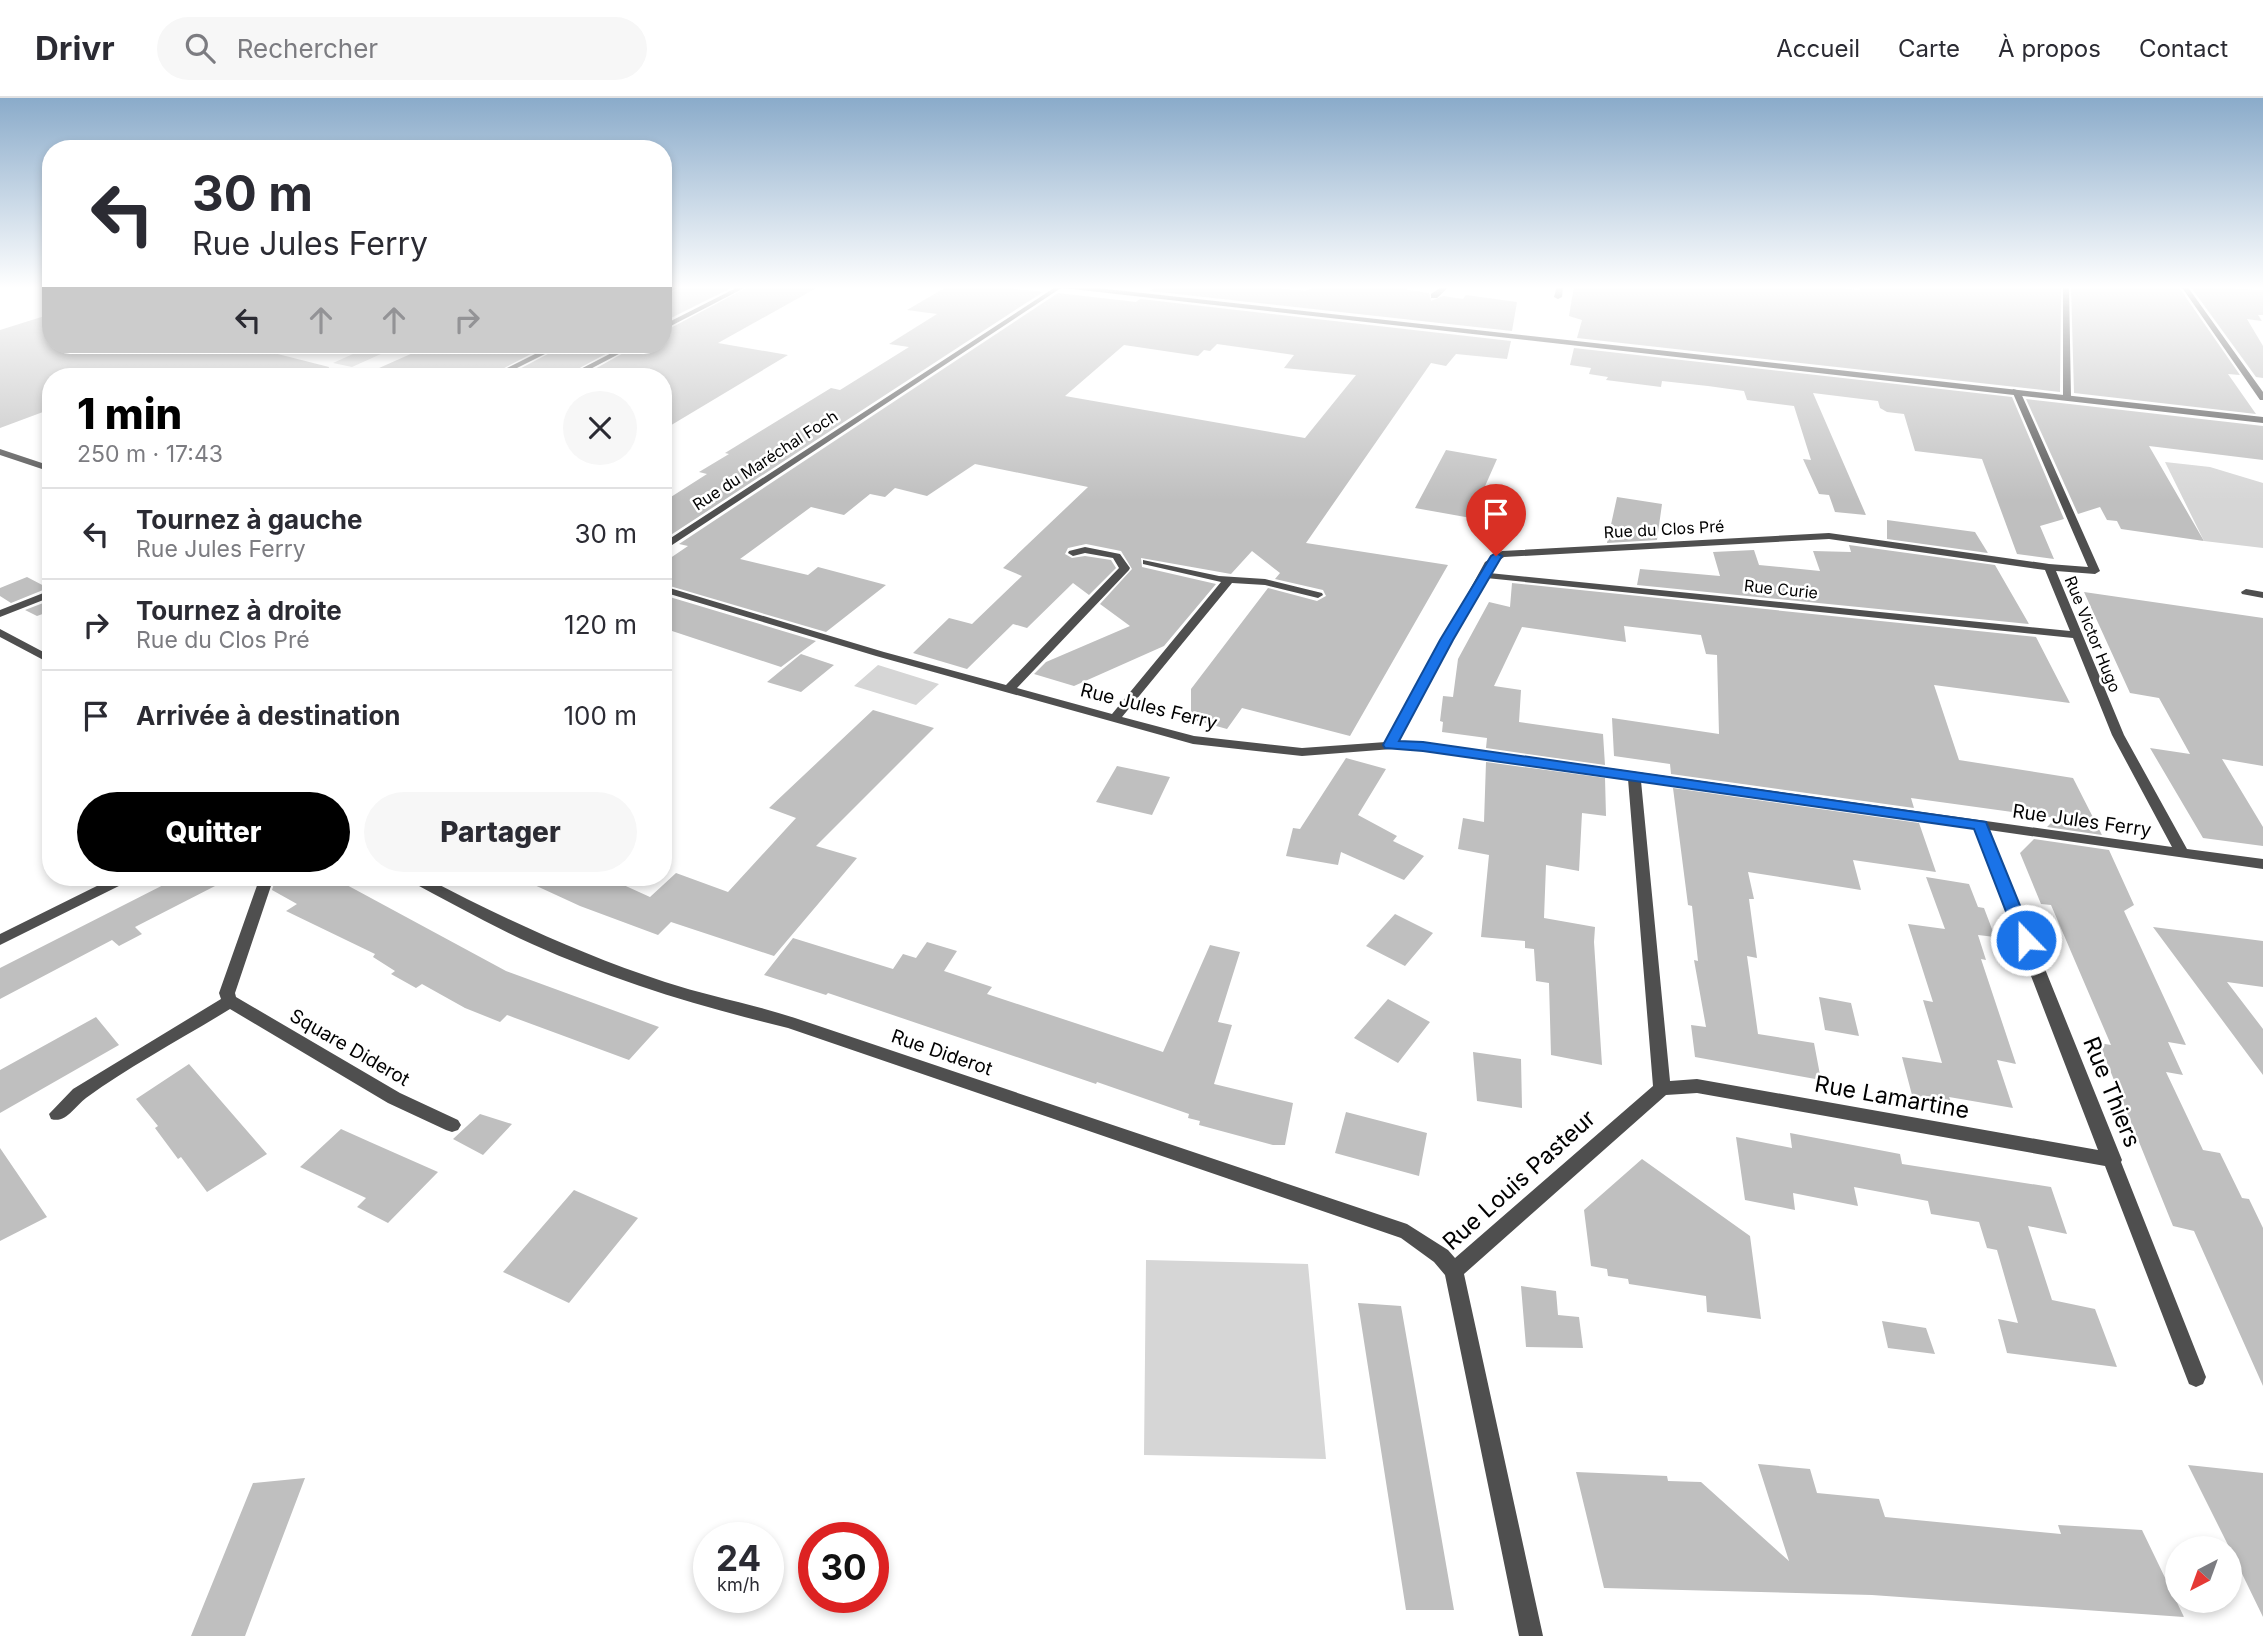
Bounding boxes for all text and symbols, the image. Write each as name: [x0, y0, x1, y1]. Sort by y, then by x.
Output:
search box: [157, 17, 647, 80]
text: Drivr: [35, 28, 115, 68]
icon: search: [181, 29, 219, 67]
text: Rechercher: [237, 33, 378, 64]
text: Accueil: [1776, 34, 1860, 63]
text: Carte: [1898, 34, 1960, 63]
text: À propos: [1998, 34, 2101, 63]
text: Contact: [2139, 34, 2228, 63]
text: 30 m: [192, 164, 313, 223]
icon: left: [77, 168, 168, 259]
text: Rue Jules Ferry: [192, 224, 428, 263]
icon: left: [229, 301, 267, 339]
icon: ahead: [302, 301, 340, 339]
icon: ahead: [375, 301, 413, 339]
icon: right: [448, 301, 486, 339]
text: 1 min: [77, 388, 182, 439]
button: close: [563, 391, 637, 465]
street label: Rue du Maréchal Foch: [689, 406, 841, 514]
text: 250 m · 17:43: [77, 440, 223, 468]
pin: [1466, 484, 1526, 556]
icon: arrive: [1477, 495, 1515, 533]
text: Tournez à gauche: [136, 504, 362, 535]
icon: left: [77, 515, 115, 553]
street label: Rue du Clos Pré: [1603, 516, 1725, 542]
text: 30 m: [574, 518, 637, 549]
text: Rue Jules Ferry: [136, 535, 306, 563]
street label: Rue Victor Hugo: [2061, 573, 2125, 695]
street label: Rue Curie: [1743, 575, 1819, 603]
text: Tournez à droite: [136, 595, 342, 626]
icon: right: [77, 606, 115, 644]
text: 120 m: [564, 609, 637, 640]
text: Rue du Clos Pré: [136, 626, 310, 654]
street label: Rue Jules Ferry: [1078, 678, 1220, 735]
icon: arrive: [77, 697, 115, 735]
text: Arrivée à destination: [136, 700, 401, 731]
text: 100 m: [564, 700, 637, 731]
button: Quitter: [77, 792, 350, 872]
button: Partager: [364, 792, 637, 872]
street label: Rue Jules Ferry: [2011, 799, 2153, 842]
position arrow: [1989, 903, 2063, 977]
street label: Square Diderot: [286, 1004, 414, 1091]
street label: Rue Diderot: [888, 1024, 995, 1080]
street label: Rue Thiers: [2077, 1033, 2147, 1151]
street label: Rue Lamartine: [1813, 1070, 1971, 1124]
street label: Rue Louis Pasteur: [1437, 1104, 1601, 1256]
speed limit sign: 30: [798, 1522, 889, 1613]
north arrow: [2165, 1536, 2242, 1614]
map controls: [2165, 1536, 2242, 1613]
text: 24: [716, 1537, 761, 1579]
text: km/h: [717, 1574, 760, 1595]

